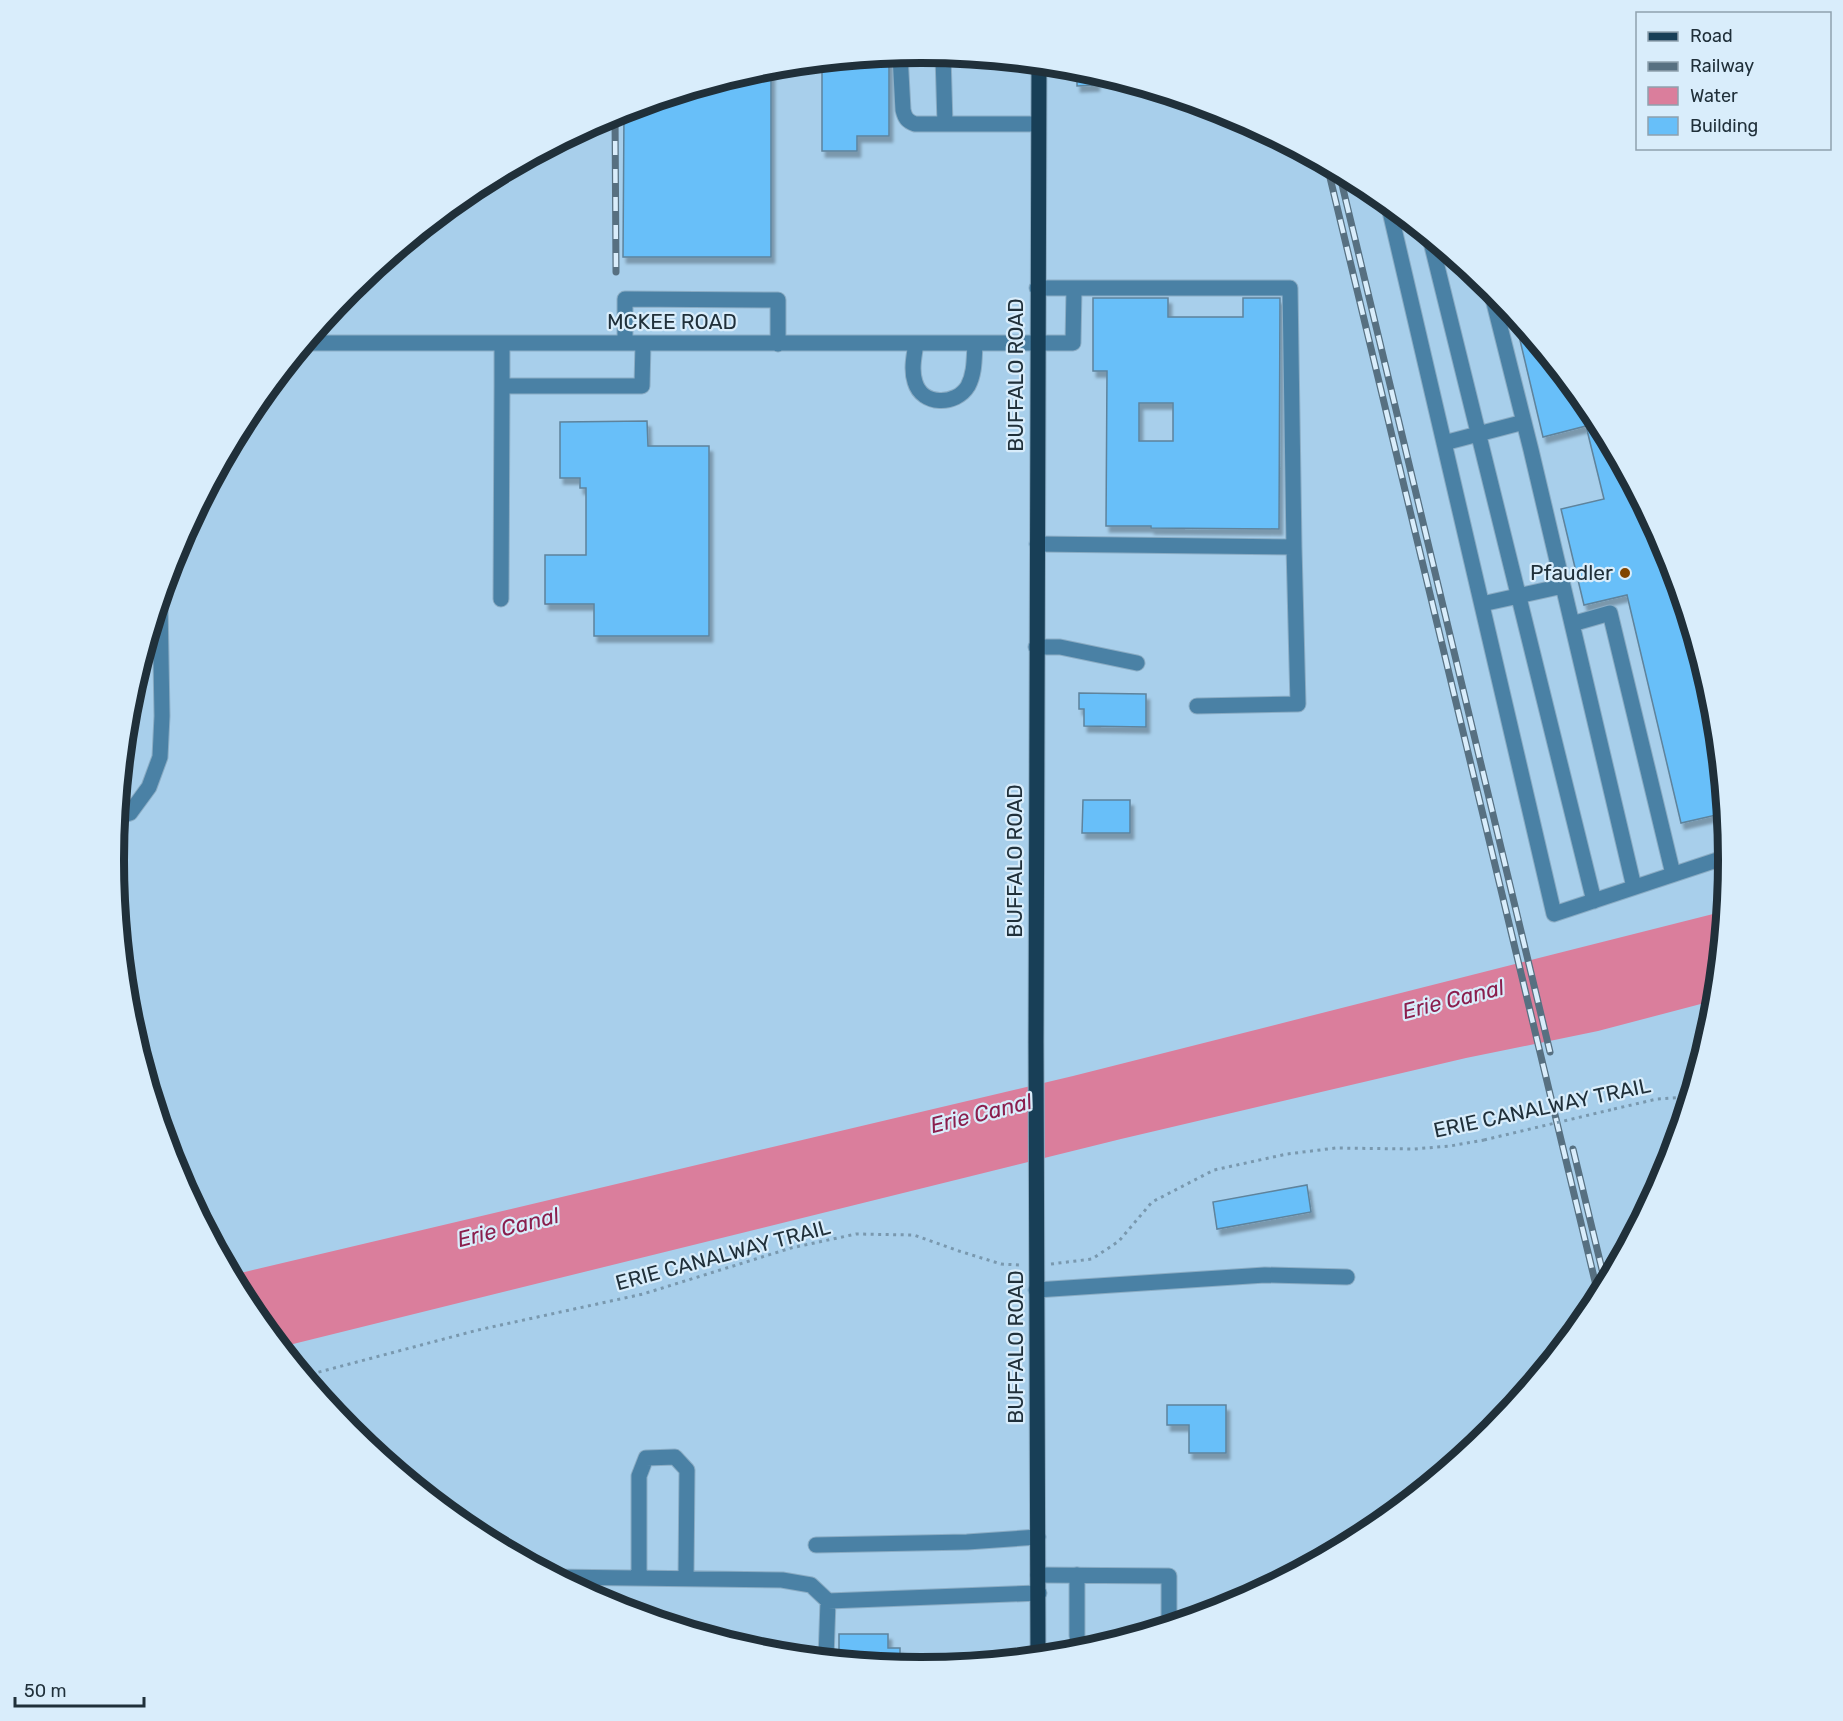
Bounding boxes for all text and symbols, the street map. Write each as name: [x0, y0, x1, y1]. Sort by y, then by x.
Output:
legend: [1636, 12, 1831, 150]
text: Road: [1690, 25, 1733, 47]
text: Railway: [1690, 55, 1754, 77]
text: Water: [1690, 85, 1738, 107]
text: Building: [1690, 115, 1758, 137]
street label: BUFFALO ROAD: [1003, 298, 1028, 452]
street label: MCKEE ROAD: [607, 309, 737, 334]
place label: Pfaudler: [1530, 560, 1613, 585]
marker: Pfaudler: [1618, 566, 1632, 580]
street label: BUFFALO ROAD: [1002, 784, 1027, 938]
water label: Erie Canal: [1399, 974, 1507, 1025]
street label: ERIE CANALWAY TRAIL: [1431, 1072, 1653, 1143]
water label: Erie Canal: [927, 1088, 1035, 1139]
water label: Erie Canal: [454, 1202, 562, 1253]
street label: ERIE CANALWAY TRAIL: [613, 1214, 833, 1295]
street label: BUFFALO ROAD: [1003, 1270, 1028, 1424]
scale bar: [15, 1670, 144, 1708]
text: 50 m: [24, 1680, 67, 1702]

